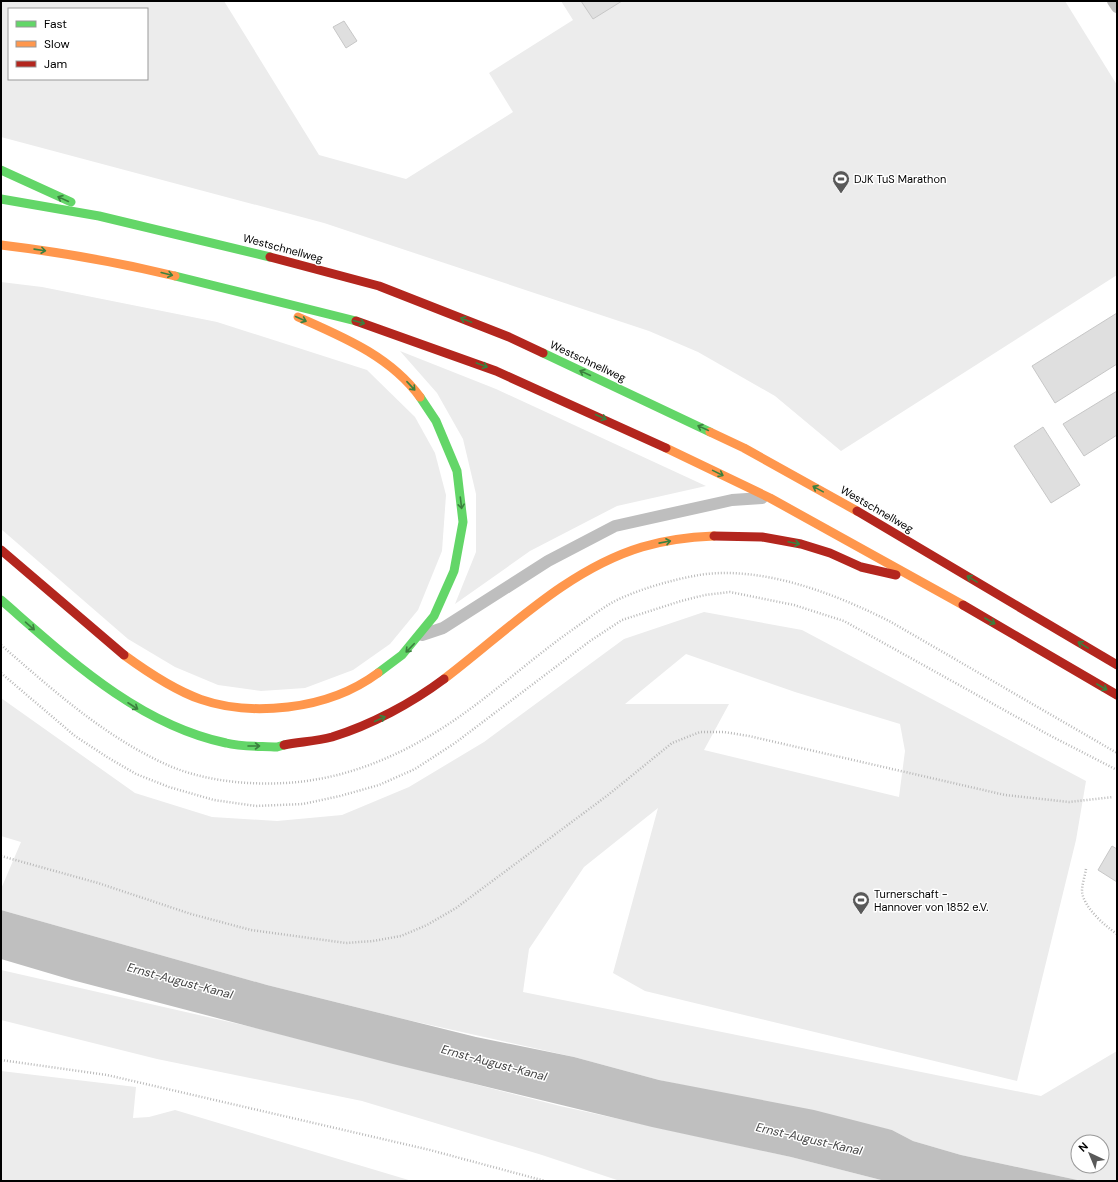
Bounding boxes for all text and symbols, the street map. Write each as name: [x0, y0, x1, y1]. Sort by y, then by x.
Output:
legend: [8, 8, 148, 80]
text: Fast: [44, 16, 67, 32]
text: Slow: [44, 36, 70, 52]
text: Jam: [44, 56, 67, 72]
sports icon: DJK TuS Marathon: [831, 169, 851, 194]
place label: DJK TuS Marathon: [854, 172, 946, 186]
one-way arrow: [58, 195, 70, 202]
street label: Westschnellweg: [242, 231, 324, 265]
one-way arrow: [33, 246, 46, 254]
one-way arrow: [161, 271, 174, 279]
one-way arrow: [295, 315, 307, 323]
one-way arrow: [461, 316, 473, 324]
one-way arrow: [352, 319, 365, 327]
street label: Westschnellweg: [548, 337, 628, 385]
one-way arrow: [475, 362, 487, 370]
one-way arrow: [580, 369, 592, 376]
one-way arrow: [406, 381, 415, 392]
one-way arrow: [594, 414, 606, 422]
one-way arrow: [697, 424, 709, 431]
one-way arrow: [712, 470, 724, 477]
street label: Westschnellweg: [838, 482, 916, 536]
one-way arrow: [812, 484, 824, 492]
one-way arrow: [457, 496, 465, 509]
one-way arrow: [658, 538, 671, 546]
one-way arrow: [787, 539, 800, 547]
one-way arrow: [966, 574, 978, 582]
one-way arrow: [984, 618, 996, 626]
one-way arrow: [25, 621, 35, 630]
one-way arrow: [1077, 640, 1089, 648]
one-way arrow: [406, 642, 415, 652]
one-way arrow: [1096, 683, 1108, 691]
one-way arrow: [127, 702, 138, 710]
one-way arrow: [373, 714, 385, 722]
one-way arrow: [247, 742, 260, 750]
place label: Turnerschaft - Hannover von 1852 e.V.: [874, 887, 989, 914]
sports icon: Turnerschaft - Hannover von 1852 e.V.: [851, 890, 871, 915]
water label: Ernst-August-Kanal: [125, 959, 235, 1003]
water label: Ernst-August-Kanal: [439, 1041, 549, 1085]
water label: Ernst-August-Kanal: [754, 1119, 864, 1159]
north arrow: [1070, 1134, 1110, 1174]
text: N: [1075, 1139, 1091, 1155]

